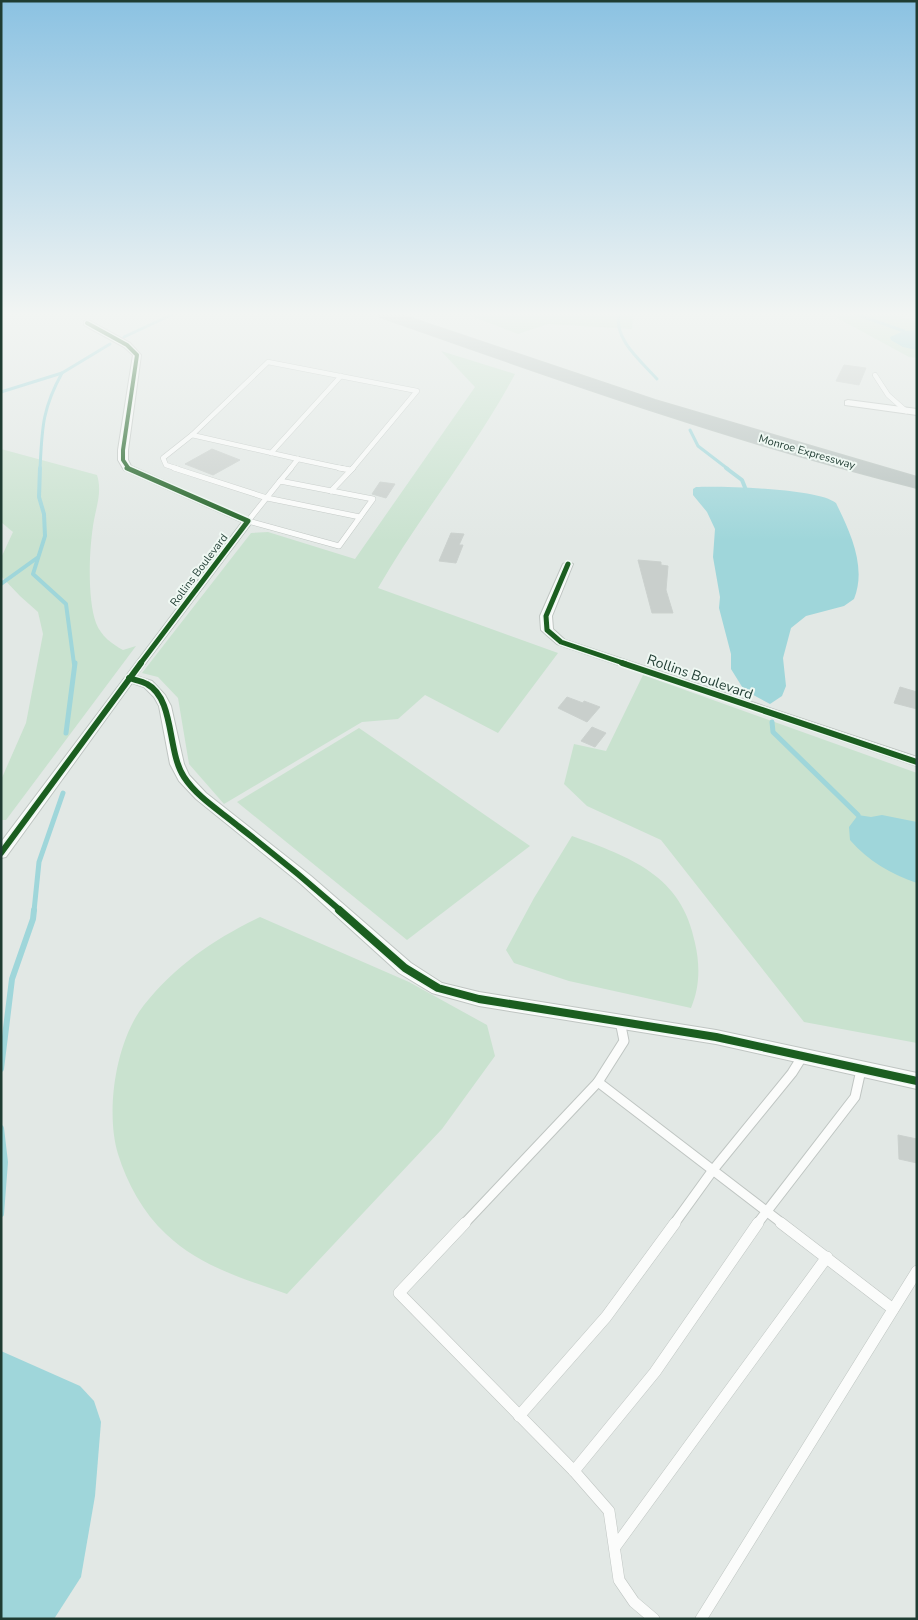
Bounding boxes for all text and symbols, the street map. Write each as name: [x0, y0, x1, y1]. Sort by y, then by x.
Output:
street label: Monroe Expressway: [757, 431, 857, 473]
street label: Rollins Boulevard: [167, 531, 231, 609]
street label: Rollins Boulevard: [644, 650, 756, 704]

